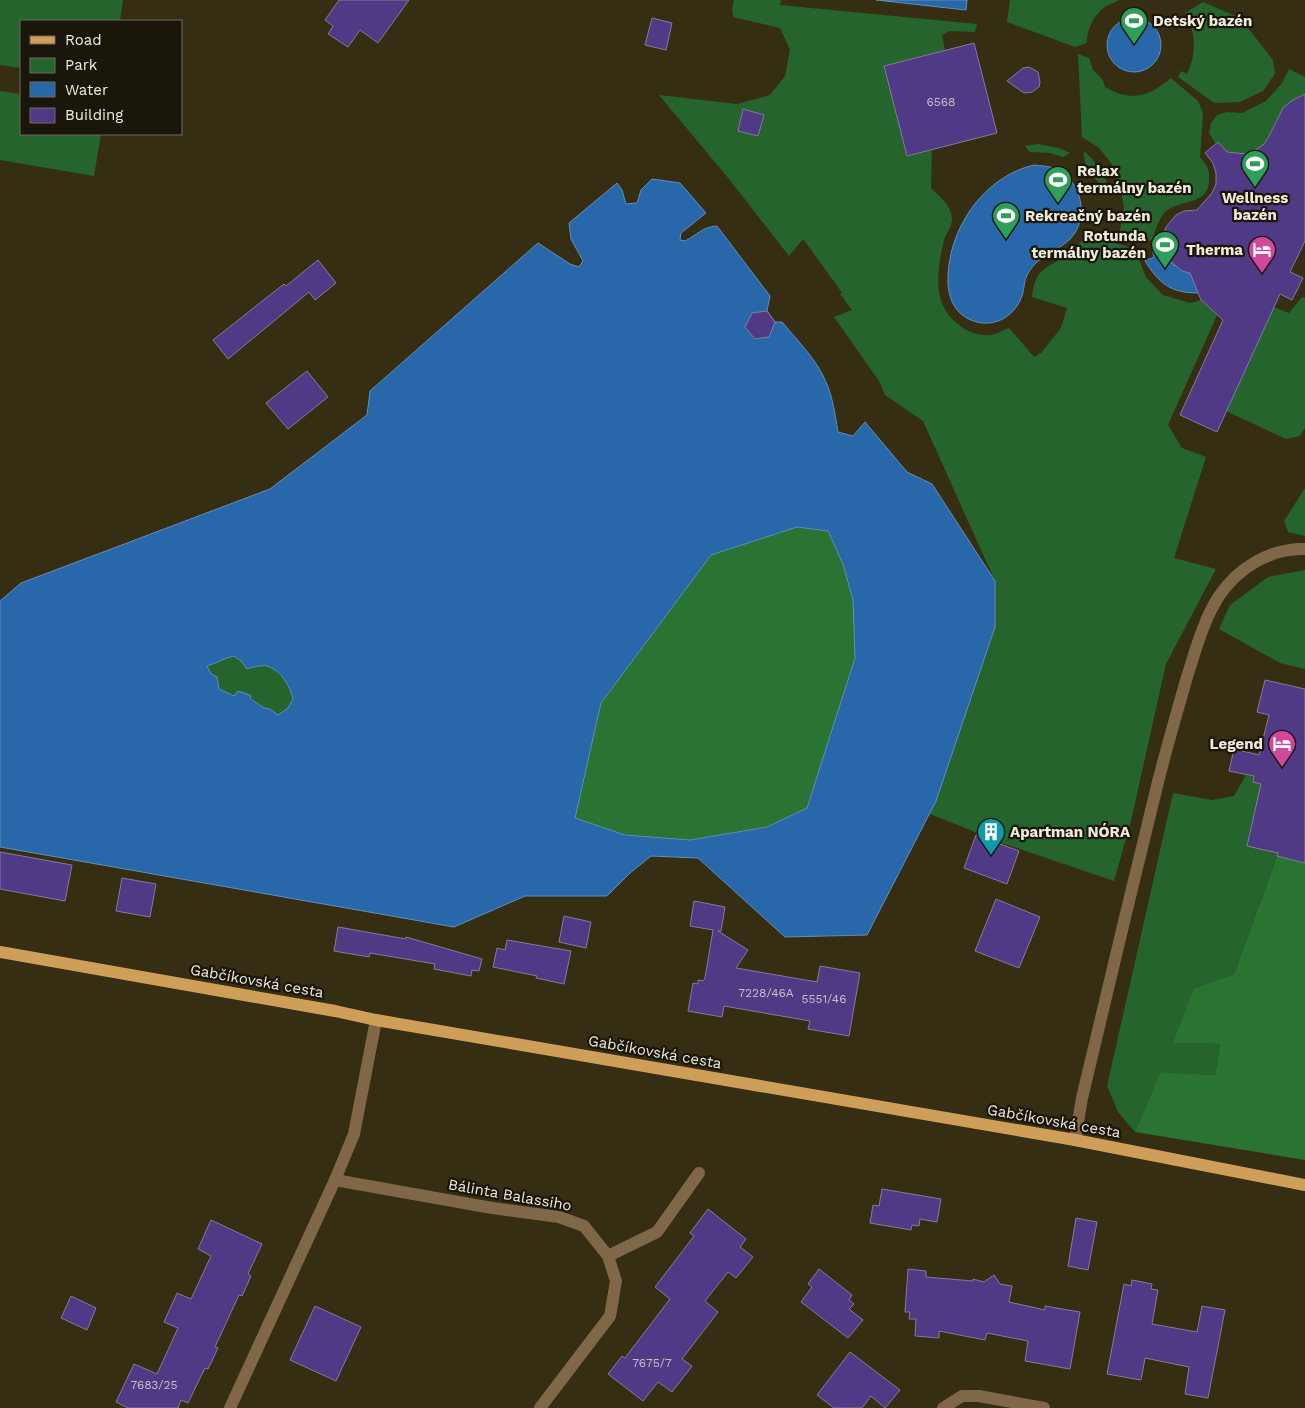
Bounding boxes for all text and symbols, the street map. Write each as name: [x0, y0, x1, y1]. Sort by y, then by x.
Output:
sports icon: Detský bazén: [1119, 6, 1149, 45]
place label: Detský bazén: [1153, 12, 1252, 30]
legend: [20, 20, 182, 135]
text: Road: [65, 31, 102, 49]
text: Park: [65, 56, 98, 74]
text: Water: [65, 81, 108, 99]
house number: 6568: [927, 95, 955, 109]
text: Building: [65, 106, 123, 124]
sports icon: Wellness bazén: [1240, 149, 1270, 188]
place label: Relax termálny bazén: [1077, 162, 1191, 197]
sports icon: Relax termálny bazén: [1043, 165, 1073, 204]
place label: Wellness bazén: [1222, 189, 1288, 224]
sports icon: Rekreačný bazén: [991, 201, 1021, 240]
place label: Rekreačný bazén: [1025, 207, 1151, 225]
place label: Rotunda termálny bazén: [1032, 227, 1146, 262]
sports icon: Rotunda termálny bazén: [1150, 230, 1180, 269]
hotel icon: Therma: [1247, 235, 1277, 274]
place label: Therma: [1186, 241, 1243, 259]
hotel icon: Legend: [1267, 729, 1297, 768]
place label: Legend: [1210, 735, 1263, 753]
building icon: Apartman NÓRA: [976, 817, 1006, 856]
place label: Apartman NÓRA: [1010, 823, 1131, 841]
street label: Gabčíkovská cesta: [189, 960, 326, 1002]
house number: 7228/46A: [738, 986, 794, 1000]
house number: 5551/46: [801, 992, 847, 1006]
street label: Gabčíkovská cesta: [587, 1031, 724, 1073]
street label: Gabčíkovská cesta: [986, 1100, 1123, 1142]
street label: Bálinta Balassiho: [447, 1175, 573, 1215]
house number: 7675/7: [632, 1356, 672, 1370]
house number: 7683/25: [130, 1378, 178, 1392]

